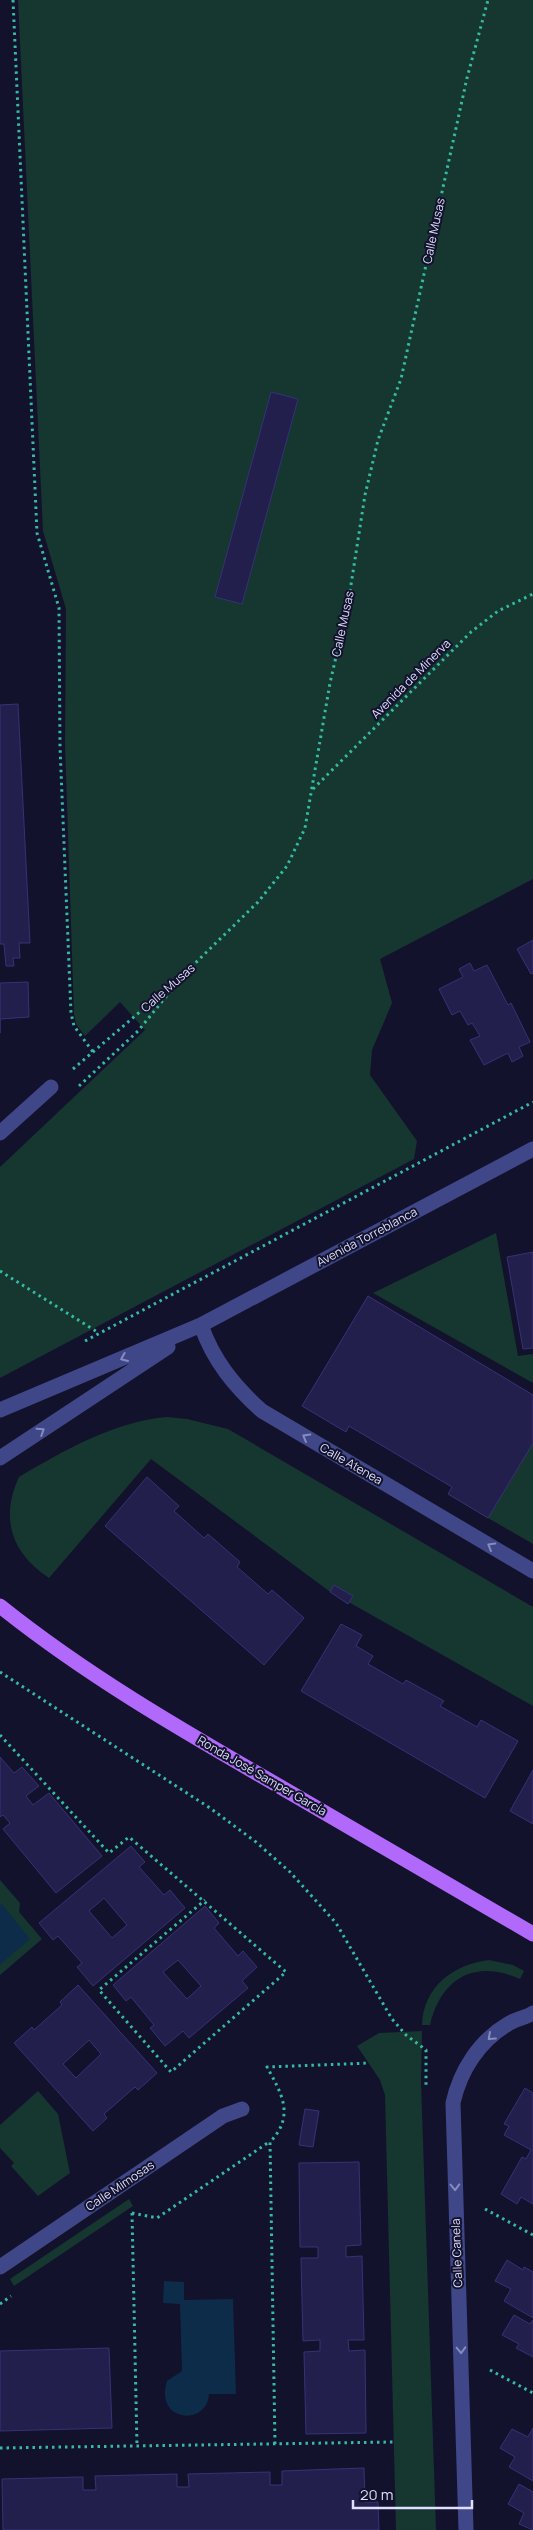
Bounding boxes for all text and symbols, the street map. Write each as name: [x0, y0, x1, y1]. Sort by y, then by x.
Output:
street label: Calle Musas: [418, 196, 449, 265]
street label: Calle Musas: [327, 589, 358, 658]
street label: Avenida de Minerva: [367, 635, 454, 722]
street label: Calle Musas: [137, 959, 198, 1016]
street label: Avenida Torreblanca: [313, 1203, 420, 1270]
one-way arrow: [120, 1352, 128, 1362]
one-way arrow: [35, 1428, 44, 1437]
one-way arrow: [302, 1433, 311, 1443]
street label: Calle Atenea: [317, 1439, 386, 1488]
one-way arrow: [487, 1542, 496, 1552]
street label: Ronda José Samper García: [195, 1732, 330, 1820]
one-way arrow: [488, 2031, 497, 2040]
street label: Calle Mimosas: [82, 2156, 157, 2215]
one-way arrow: [450, 2183, 461, 2191]
street label: Calle Canela: [447, 2218, 466, 2288]
one-way arrow: [455, 2346, 466, 2354]
scale bar: [353, 2478, 472, 2510]
text: 20 m: [360, 2484, 393, 2505]

